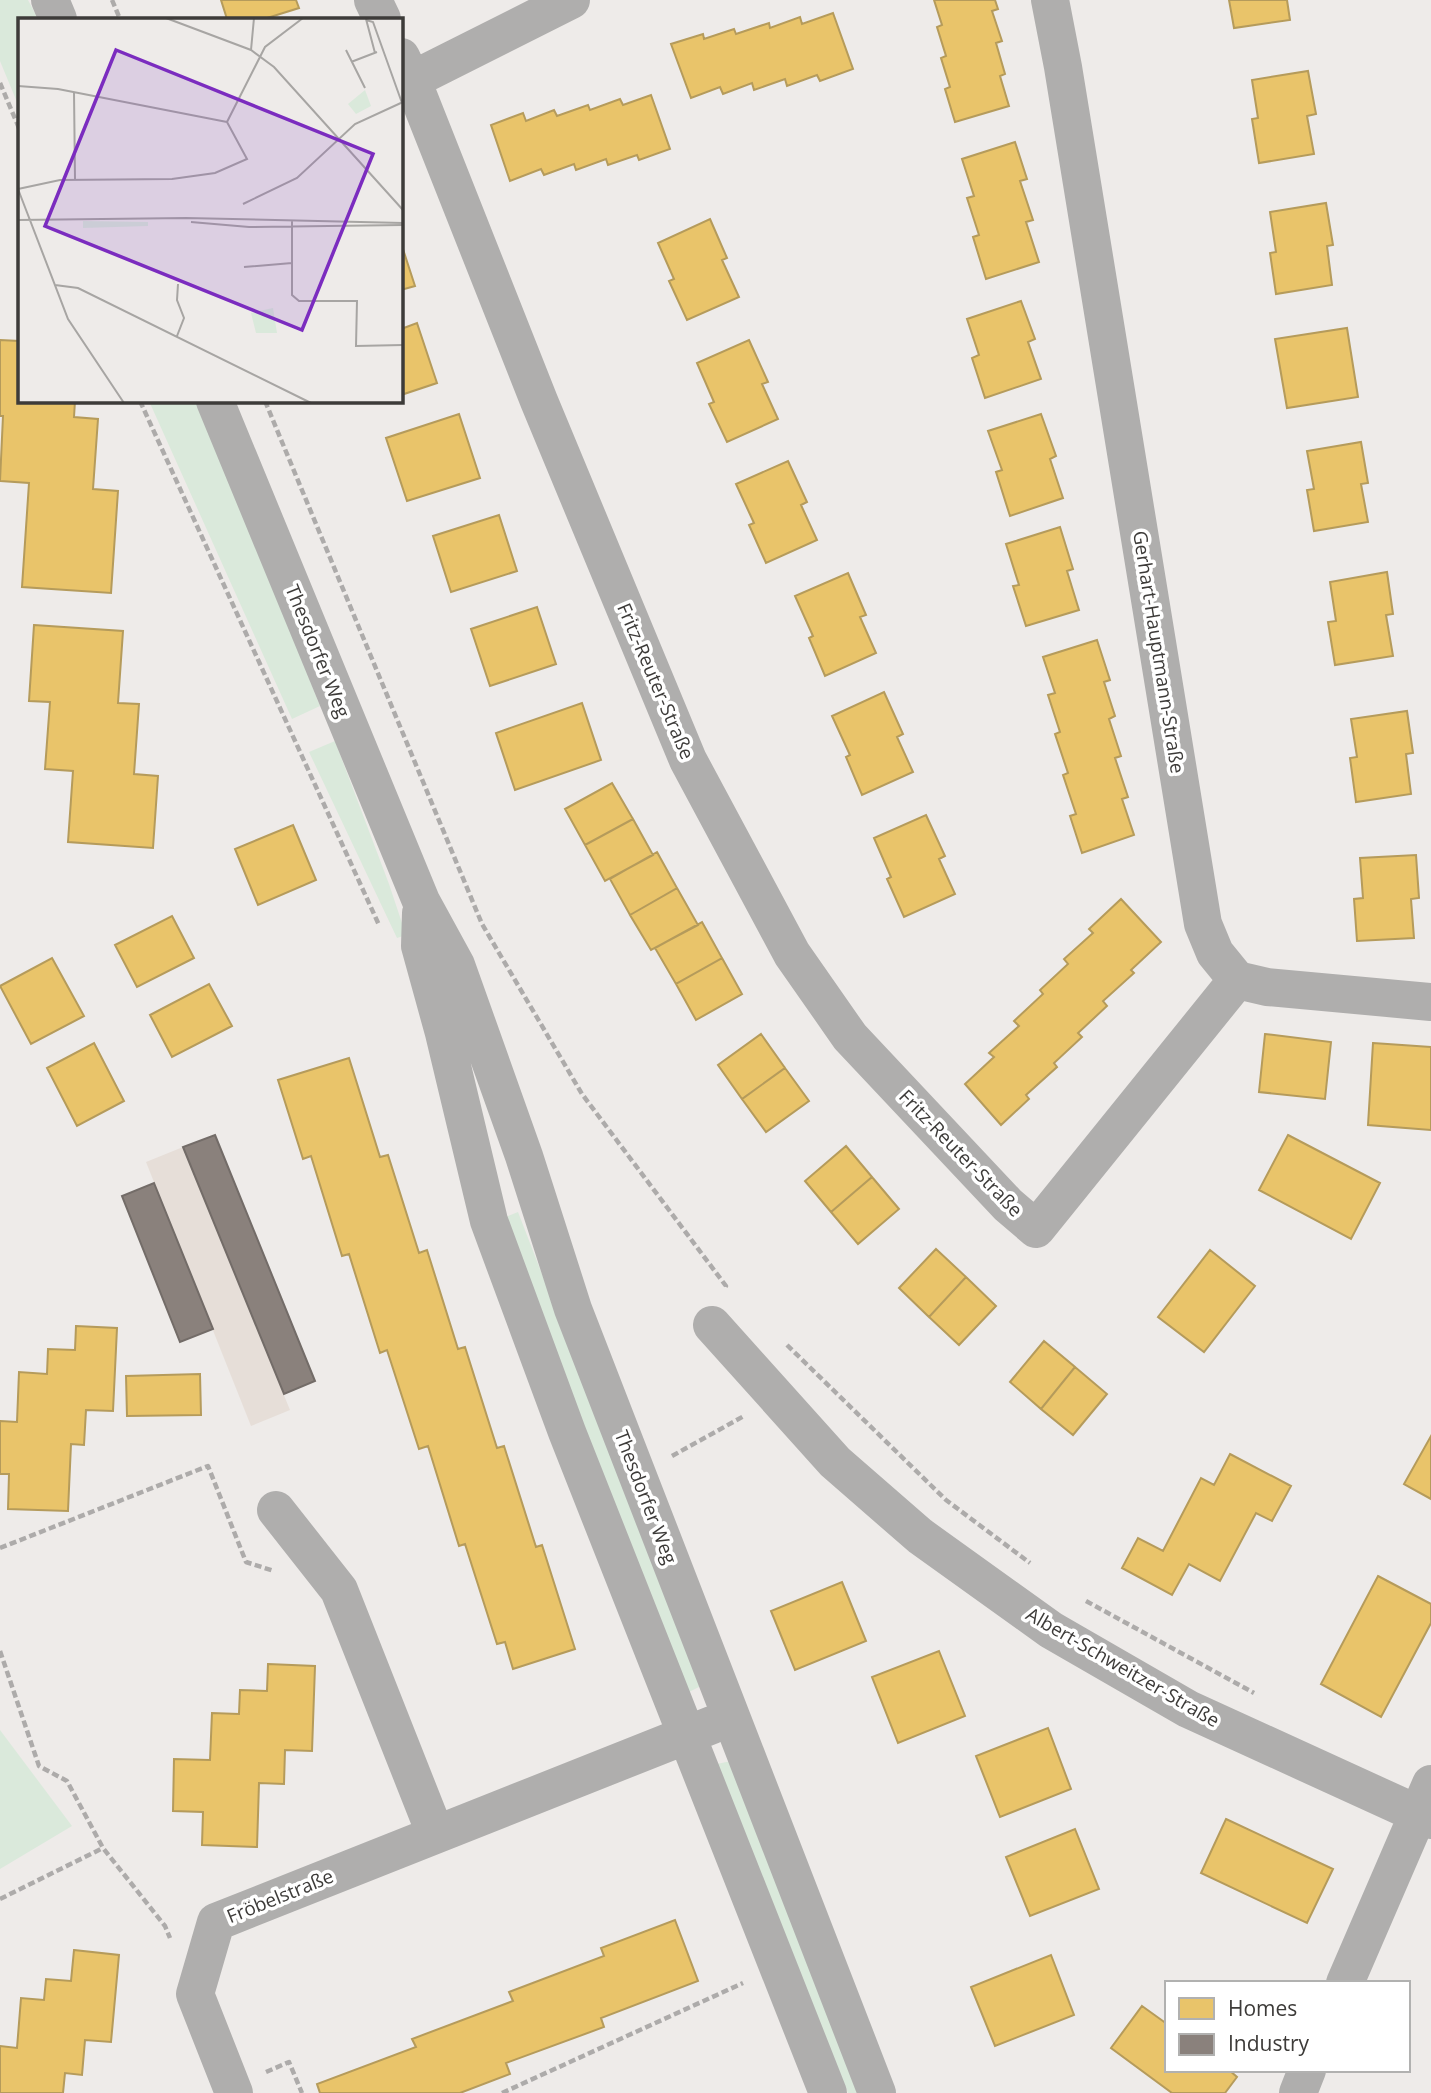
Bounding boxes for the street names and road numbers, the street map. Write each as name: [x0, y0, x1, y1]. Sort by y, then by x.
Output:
street label: Gerhart-Hauptmann-Straße: [1127, 529, 1191, 775]
street label: Thesdorfer Weg: [280, 581, 356, 721]
street label: Fritz-Reuter-Straße: [611, 599, 701, 763]
street label: Fritz-Reuter-Straße: [893, 1084, 1029, 1222]
street label: Thesdorfer Weg: [609, 1427, 683, 1567]
street label: Albert-Schweitzer-Straße: [1022, 1601, 1224, 1733]
street label: Fröbelstraße: [223, 1863, 337, 1929]

